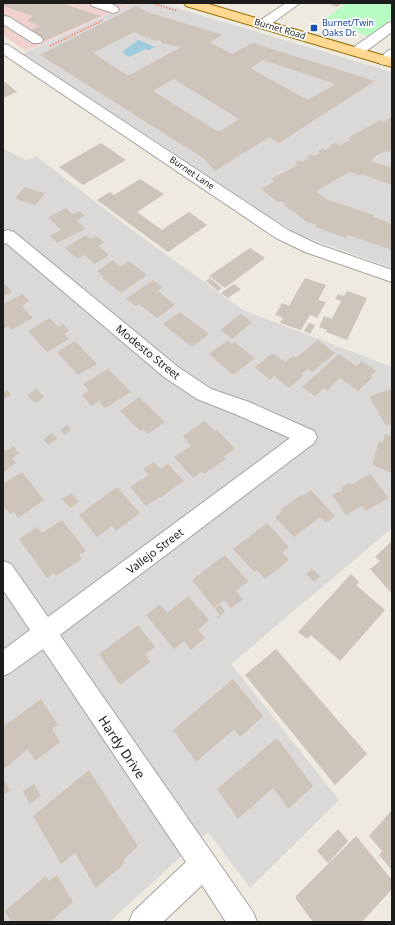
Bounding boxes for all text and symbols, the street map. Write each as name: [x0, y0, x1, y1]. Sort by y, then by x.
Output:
street label: Burnet Road: [253, 15, 307, 42]
place label: Burnet/Twin Oaks Dr.: [322, 16, 374, 39]
marker: Burnet/Twin Oaks Dr.: [309, 23, 319, 33]
street label: Burnet Lane: [167, 153, 217, 192]
street label: Modesto Street: [113, 321, 184, 382]
street label: Vallejo Street: [123, 524, 186, 577]
street label: Hardy Drive: [94, 712, 150, 782]

